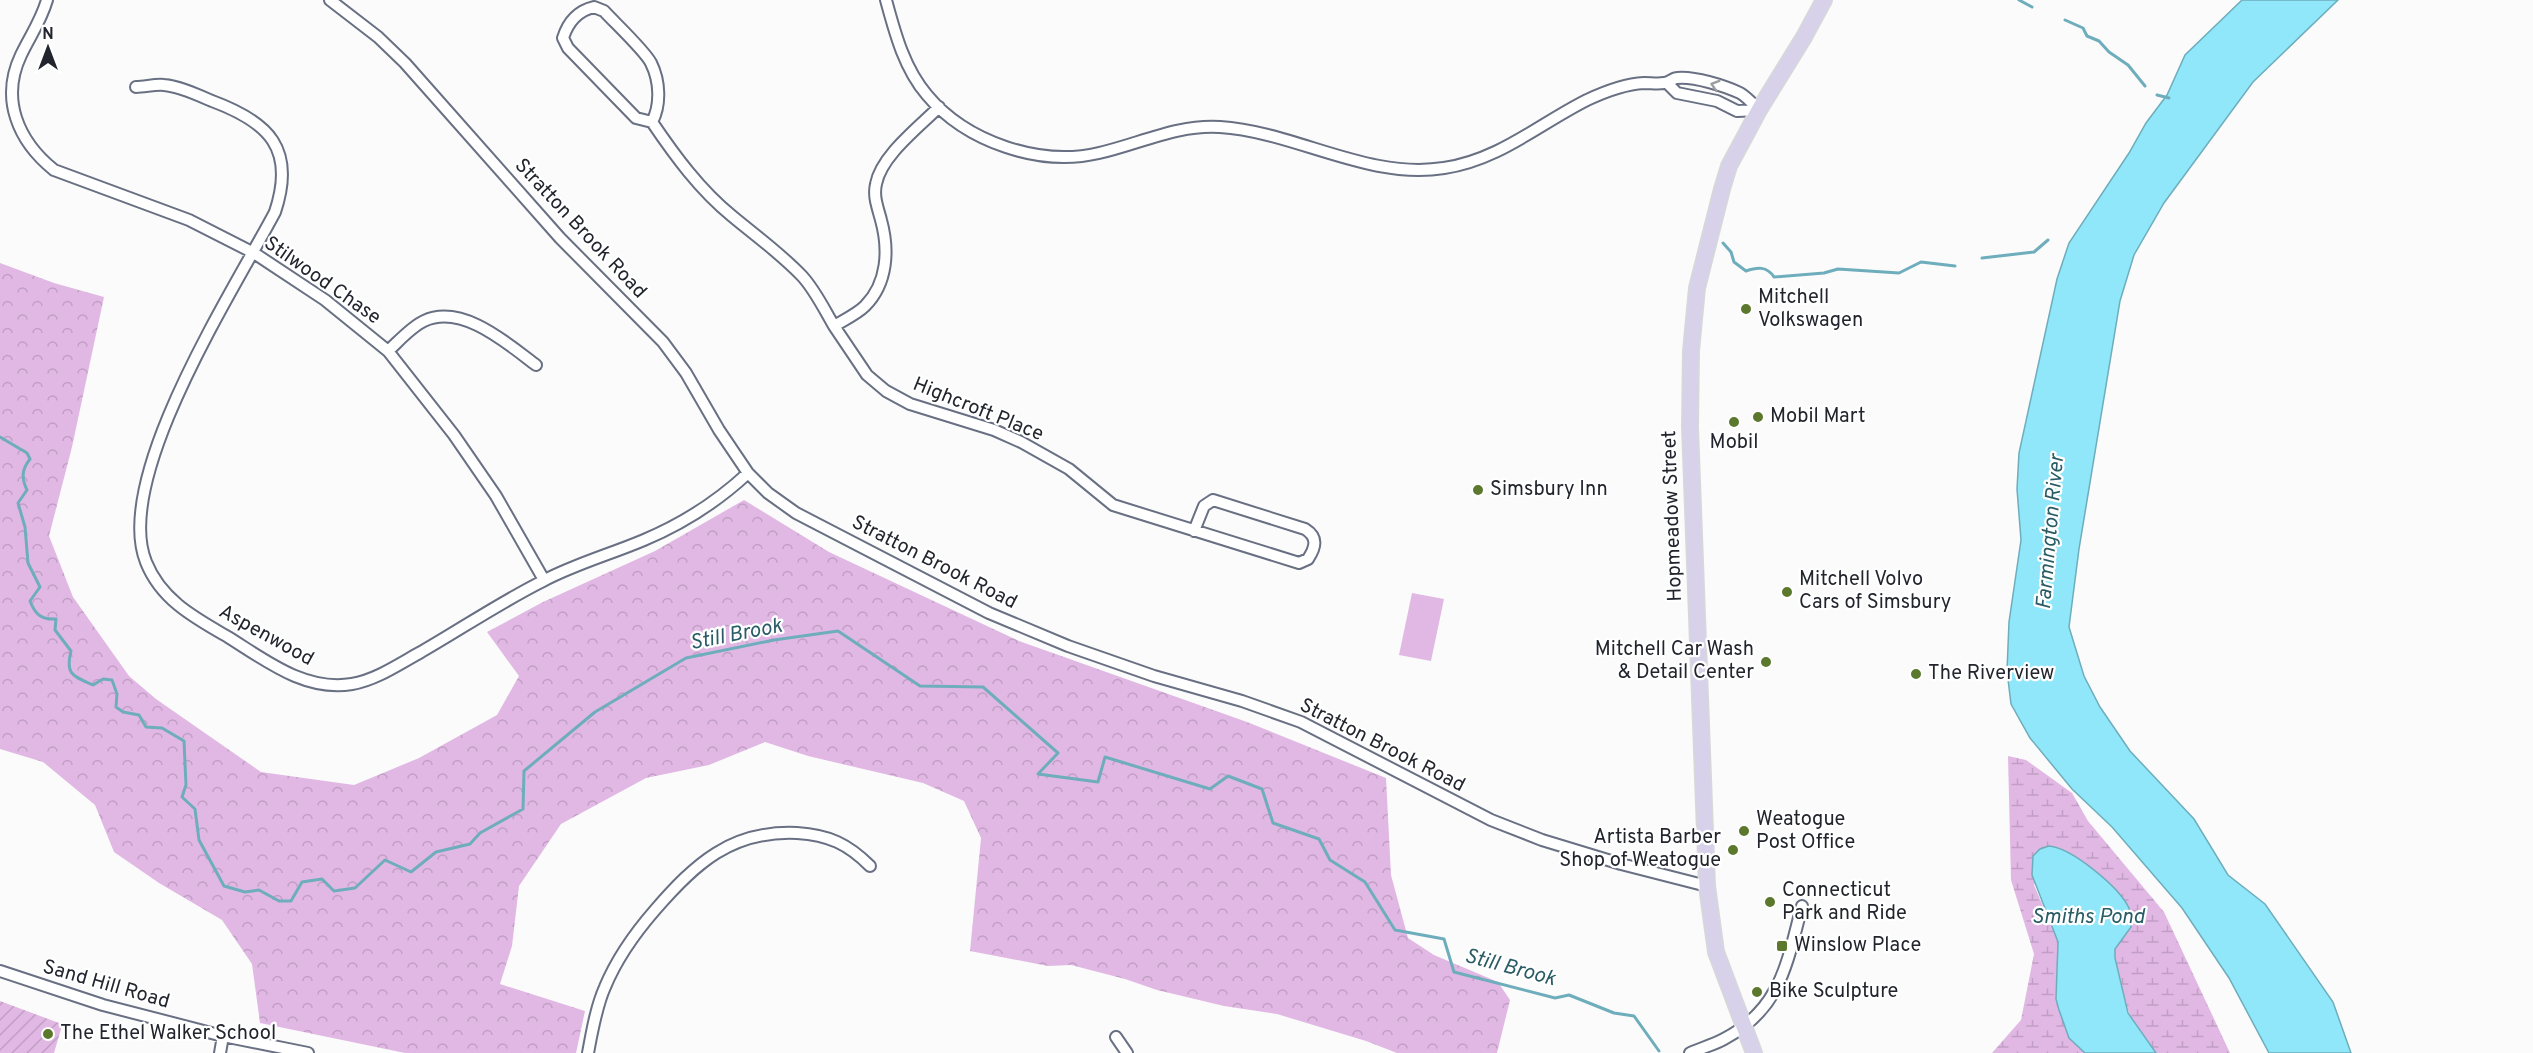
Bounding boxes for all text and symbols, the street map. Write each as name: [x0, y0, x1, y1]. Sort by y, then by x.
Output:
north arrow: [18, 18, 78, 78]
text: N: [42, 25, 54, 45]
one-way arrow: [1711, 80, 1721, 92]
street label: Stratton Brook Road: [508, 153, 652, 305]
street label: Stilwood Chase: [258, 231, 386, 331]
place label: Mitchell Volkswagen: [1758, 285, 1863, 334]
marker: Mitchell Volkswagen: [1739, 302, 1753, 316]
street label: Highcroft Place: [909, 372, 1047, 448]
place label: Mobil Mart: [1770, 404, 1865, 430]
marker: Mobil Mart: [1751, 410, 1765, 424]
marker: Mobil: [1727, 415, 1741, 429]
street label: Hopmeadow Street: [1657, 430, 1689, 602]
place label: Mobil: [1710, 430, 1758, 456]
water label: Farmington River: [2031, 451, 2071, 611]
place label: Simsbury Inn: [1490, 477, 1608, 503]
marker: Simsbury Inn: [1471, 483, 1485, 497]
street label: Stratton Brook Road: [847, 510, 1021, 616]
place label: Mitchell Volvo Cars of Simsbury: [1799, 567, 1951, 616]
marker: Mitchell Volvo Cars of Simsbury: [1780, 585, 1794, 599]
street label: Aspenwood: [214, 599, 318, 673]
water label: Still Brook: [688, 613, 785, 657]
place label: Mitchell Car Wash & Detail Center: [1595, 637, 1754, 686]
marker: Mitchell Car Wash & Detail Center: [1759, 655, 1773, 669]
place label: The Riverview: [1928, 661, 2054, 687]
marker: The Riverview: [1909, 667, 1923, 681]
street label: Stratton Brook Road: [1295, 693, 1469, 799]
place label: Weatogue Post Office: [1756, 807, 1855, 856]
marker: Weatogue Post Office: [1737, 824, 1751, 838]
place label: Artista Barber Shop of Weatogue: [1559, 825, 1721, 874]
marker: Artista Barber Shop of Weatogue: [1726, 843, 1740, 857]
place label: Connecticut Park and Ride: [1782, 878, 1907, 927]
marker: Connecticut Park and Ride: [1763, 895, 1777, 909]
water label: Smiths Pond: [2032, 904, 2146, 931]
place label: Winslow Place: [1794, 933, 1921, 959]
marker: Winslow Place: [1775, 939, 1789, 953]
water label: Still Brook: [1462, 943, 1559, 993]
street label: Sand Hill Road: [40, 954, 172, 1016]
place label: Bike Sculpture: [1769, 979, 1898, 1005]
marker: Bike Sculpture: [1750, 985, 1764, 999]
place label: The Ethel Walker School: [60, 1021, 276, 1047]
marker: The Ethel Walker School: [41, 1027, 55, 1041]

